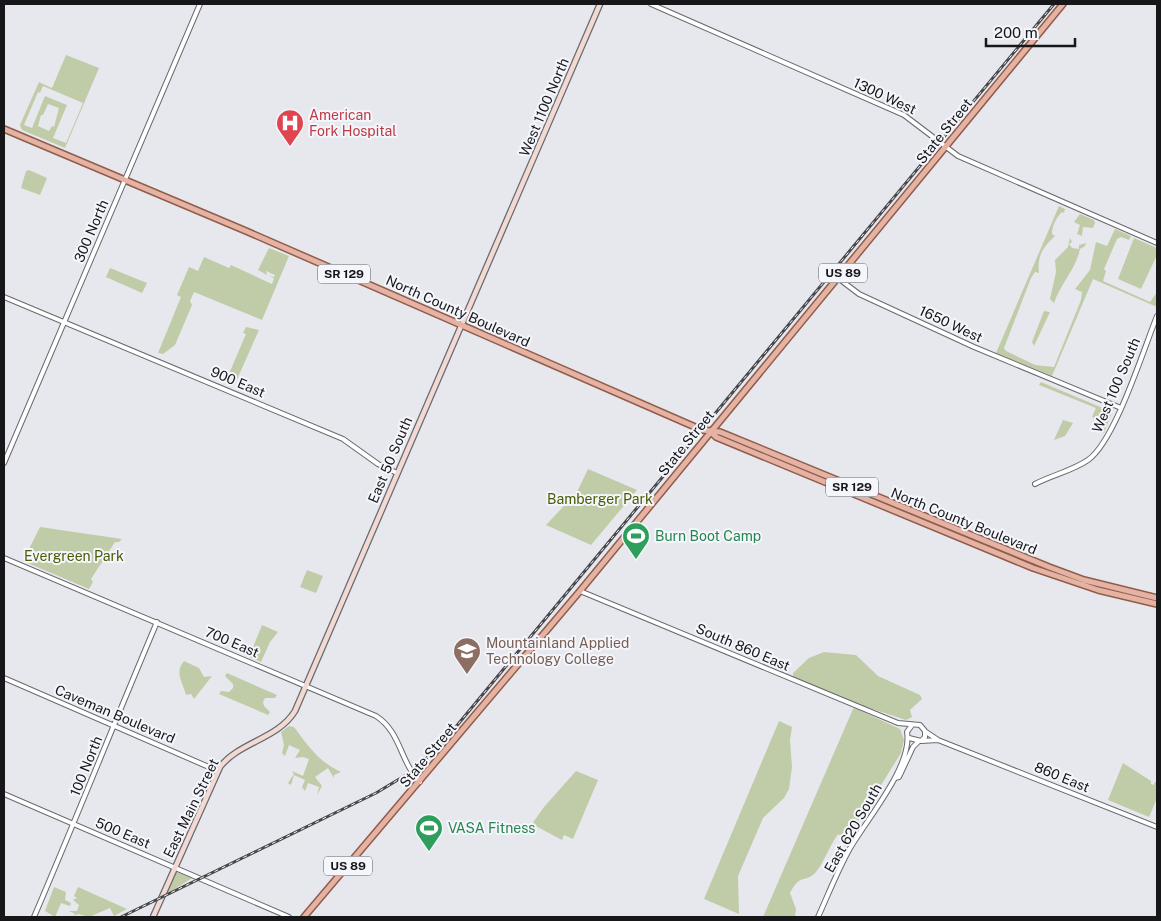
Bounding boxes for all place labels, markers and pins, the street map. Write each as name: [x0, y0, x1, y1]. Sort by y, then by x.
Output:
place label: American Fork Hospital: [309, 107, 397, 139]
hospital icon: American Fork Hospital: [275, 108, 305, 147]
sports icon: Burn Boot Camp: [621, 521, 651, 560]
place label: Burn Boot Camp: [655, 528, 761, 544]
place label: Mountainland Applied Technology College: [486, 635, 629, 667]
school or university icon: Mountainland Applied Technology College: [452, 636, 482, 675]
sports icon: VASA Fitness: [414, 813, 444, 852]
place label: VASA Fitness: [448, 820, 535, 836]

